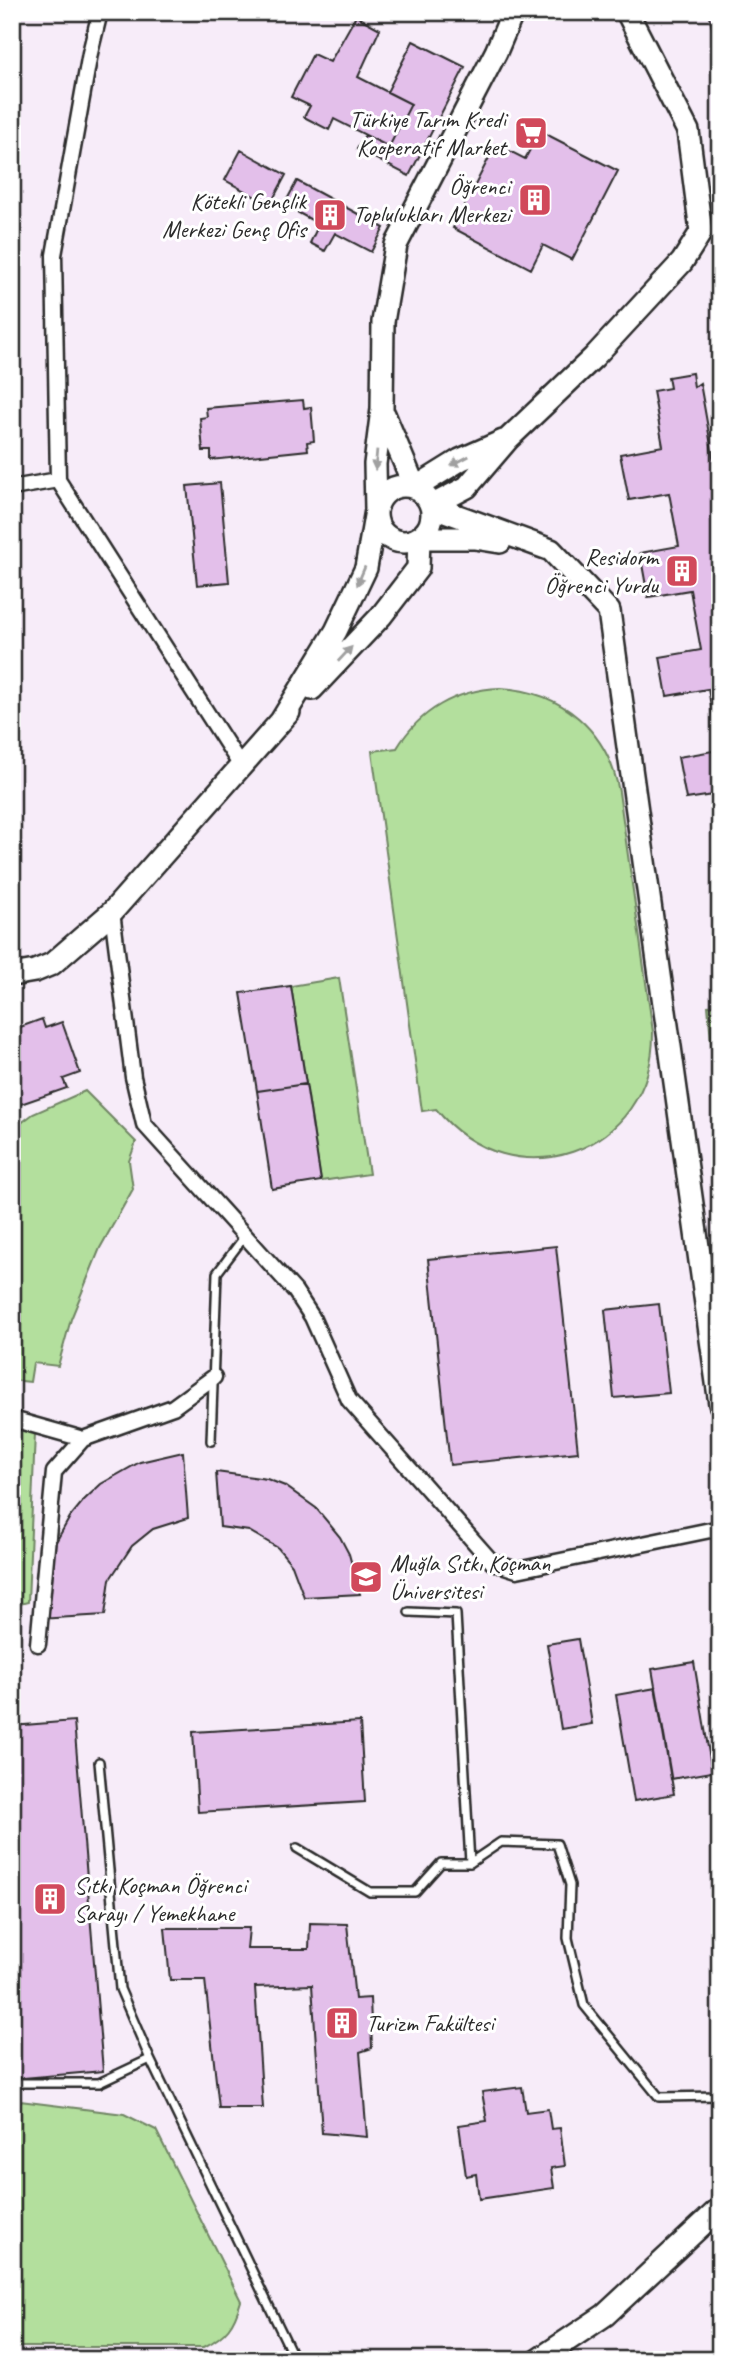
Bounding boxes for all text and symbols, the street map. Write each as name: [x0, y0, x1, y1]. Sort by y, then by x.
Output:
place label: Türkiye Tarım Kredi Kooperatif Market: [349, 104, 509, 162]
supermarket icon: Türkiye Tarım Kredi Kooperatif Market: [512, 114, 550, 152]
place label: Öğrenci Toplulukları Merkezi: [353, 171, 513, 229]
building icon: Öğrenci Toplulukları Merkezi: [516, 181, 554, 219]
place label: Kötekli Gençlik Merkezi Genç Ofis: [162, 186, 309, 244]
building icon: Kötekli Gençlik Merkezi Genç Ofis: [311, 196, 349, 234]
one-way arrow: [370, 449, 381, 471]
one-way arrow: [450, 455, 470, 467]
place label: Residorm Öğrenci Yurdu: [545, 542, 661, 600]
building icon: Residorm Öğrenci Yurdu: [663, 552, 701, 590]
one-way arrow: [355, 566, 366, 587]
one-way arrow: [336, 646, 352, 663]
place label: Muğla Sıtkı Koçman Üniversitesi: [390, 1548, 551, 1606]
school or university icon: Muğla Sıtkı Koçman Üniversitesi: [347, 1558, 385, 1596]
place label: Sıtkı Koçman Öğrenci Sarayı / Yemekhane: [74, 1870, 249, 1928]
building icon: Sıtkı Koçman Öğrenci Sarayı / Yemekhane: [31, 1880, 69, 1918]
building icon: Turizm Fakültesi: [323, 2004, 361, 2042]
place label: Turizm Fakültesi: [366, 2008, 496, 2038]

